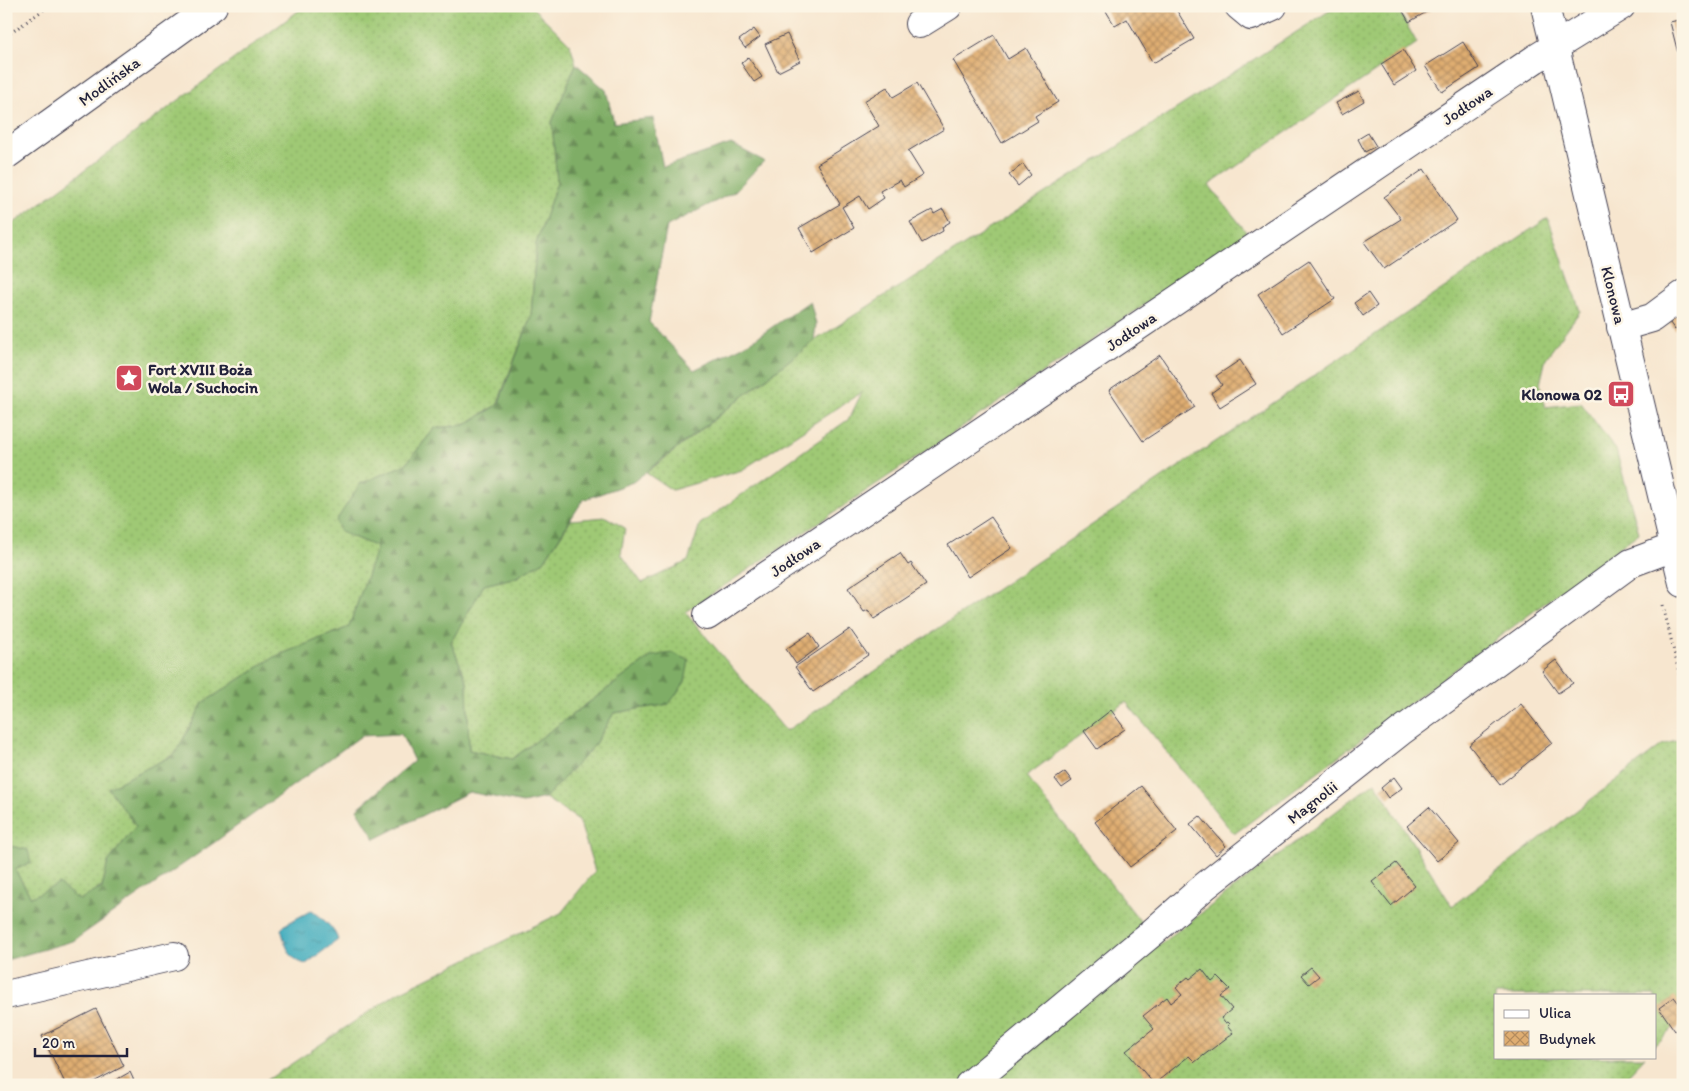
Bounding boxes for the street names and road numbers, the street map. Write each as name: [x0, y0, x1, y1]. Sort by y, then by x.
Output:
street label: Modlińska: [75, 52, 144, 110]
street label: Jodłowa: [1439, 81, 1497, 129]
street label: Klonowa: [1597, 264, 1630, 327]
street label: Jodłowa: [1103, 307, 1161, 355]
street label: Jodłowa: [767, 533, 825, 581]
street label: Magnolii: [1283, 777, 1341, 828]

